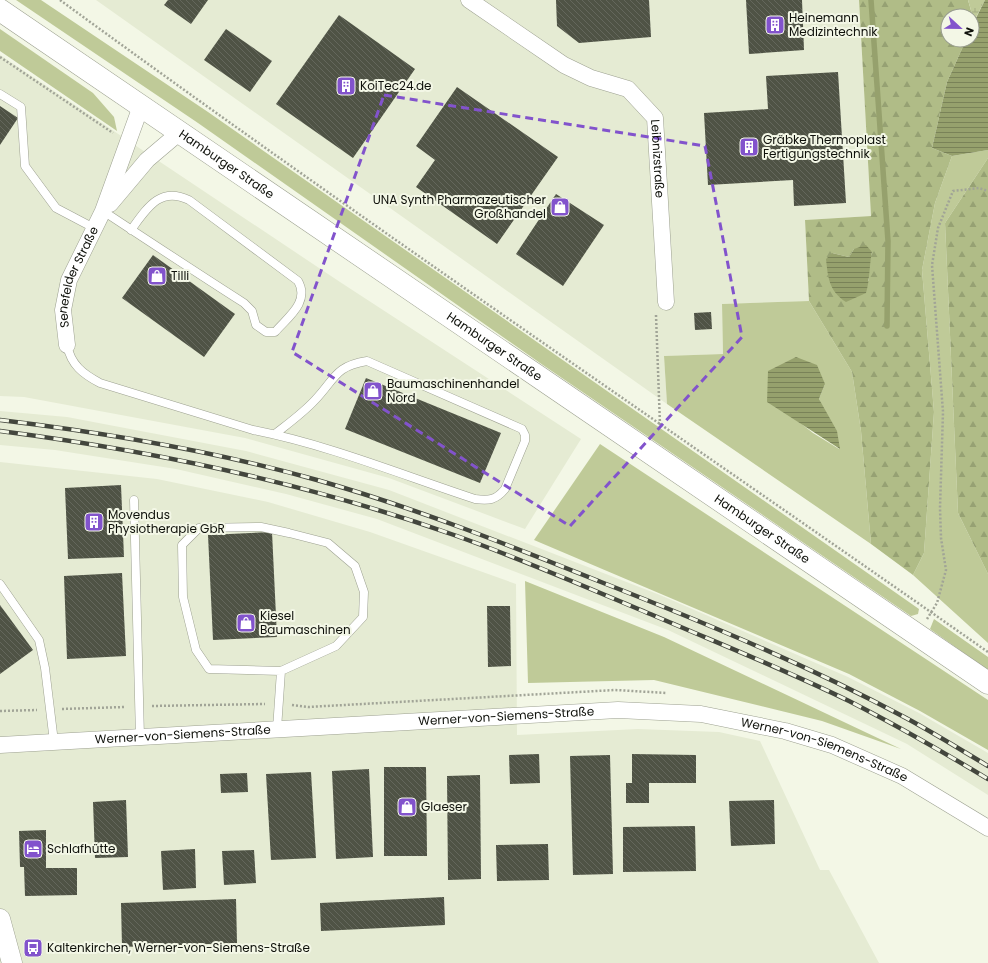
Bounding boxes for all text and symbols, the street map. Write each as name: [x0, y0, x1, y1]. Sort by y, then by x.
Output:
north arrow: [940, 8, 980, 48]
place label: Heinemann Medizintechnik: [789, 9, 878, 40]
building icon: Heinemann Medizintechnik: [764, 14, 786, 36]
text: N: [960, 25, 978, 39]
building icon: KoiTec24.de: [335, 75, 357, 97]
place label: KoiTec24.de: [360, 77, 432, 94]
street label: Leibnizstraße: [647, 119, 669, 198]
street label: Hamburger Straße: [176, 125, 278, 202]
place label: Gräbke Thermoplast Fertigungstechnik: [763, 131, 886, 162]
building icon: Gräbke Thermoplast Fertigungstechnik: [738, 136, 760, 158]
place label: UNA Synth Pharmazeutischer Großhandel: [373, 191, 547, 222]
shop icon: UNA Synth Pharmazeutischer Großhandel: [549, 196, 571, 218]
street label: Senefelder Straße: [54, 223, 102, 329]
shop icon: Tilli: [146, 265, 168, 287]
place label: Tilli: [171, 267, 189, 284]
street label: Hamburger Straße: [443, 308, 546, 385]
place label: Baumaschinenhandel Nord: [387, 375, 520, 406]
shop icon: Baumaschinenhandel Nord: [362, 380, 384, 402]
street label: Hamburger Straße: [711, 490, 813, 567]
place label: Movendus Physiotherapie GbR: [108, 506, 225, 537]
building icon: Movendus Physiotherapie GbR: [83, 511, 105, 533]
place label: Kiesel Baumaschinen: [260, 607, 351, 638]
shop icon: Kiesel Baumaschinen: [235, 612, 257, 634]
street label: Werner-von-Siemens-Straße: [418, 702, 595, 729]
street label: Werner-von-Siemens-Straße: [739, 713, 912, 786]
street label: Werner-von-Siemens-Straße: [94, 721, 271, 748]
shop icon: Glaeser: [396, 796, 418, 818]
place label: Glaeser: [421, 798, 468, 815]
hotel icon: Schlafhütte: [22, 838, 44, 860]
place label: Schlafhütte: [47, 840, 116, 857]
bus stop icon: Kaltenkirchen, Werner-von-Siemens-Straße: [22, 937, 44, 959]
place label: Kaltenkirchen, Werner-von-Siemens-Straße: [47, 939, 310, 956]

